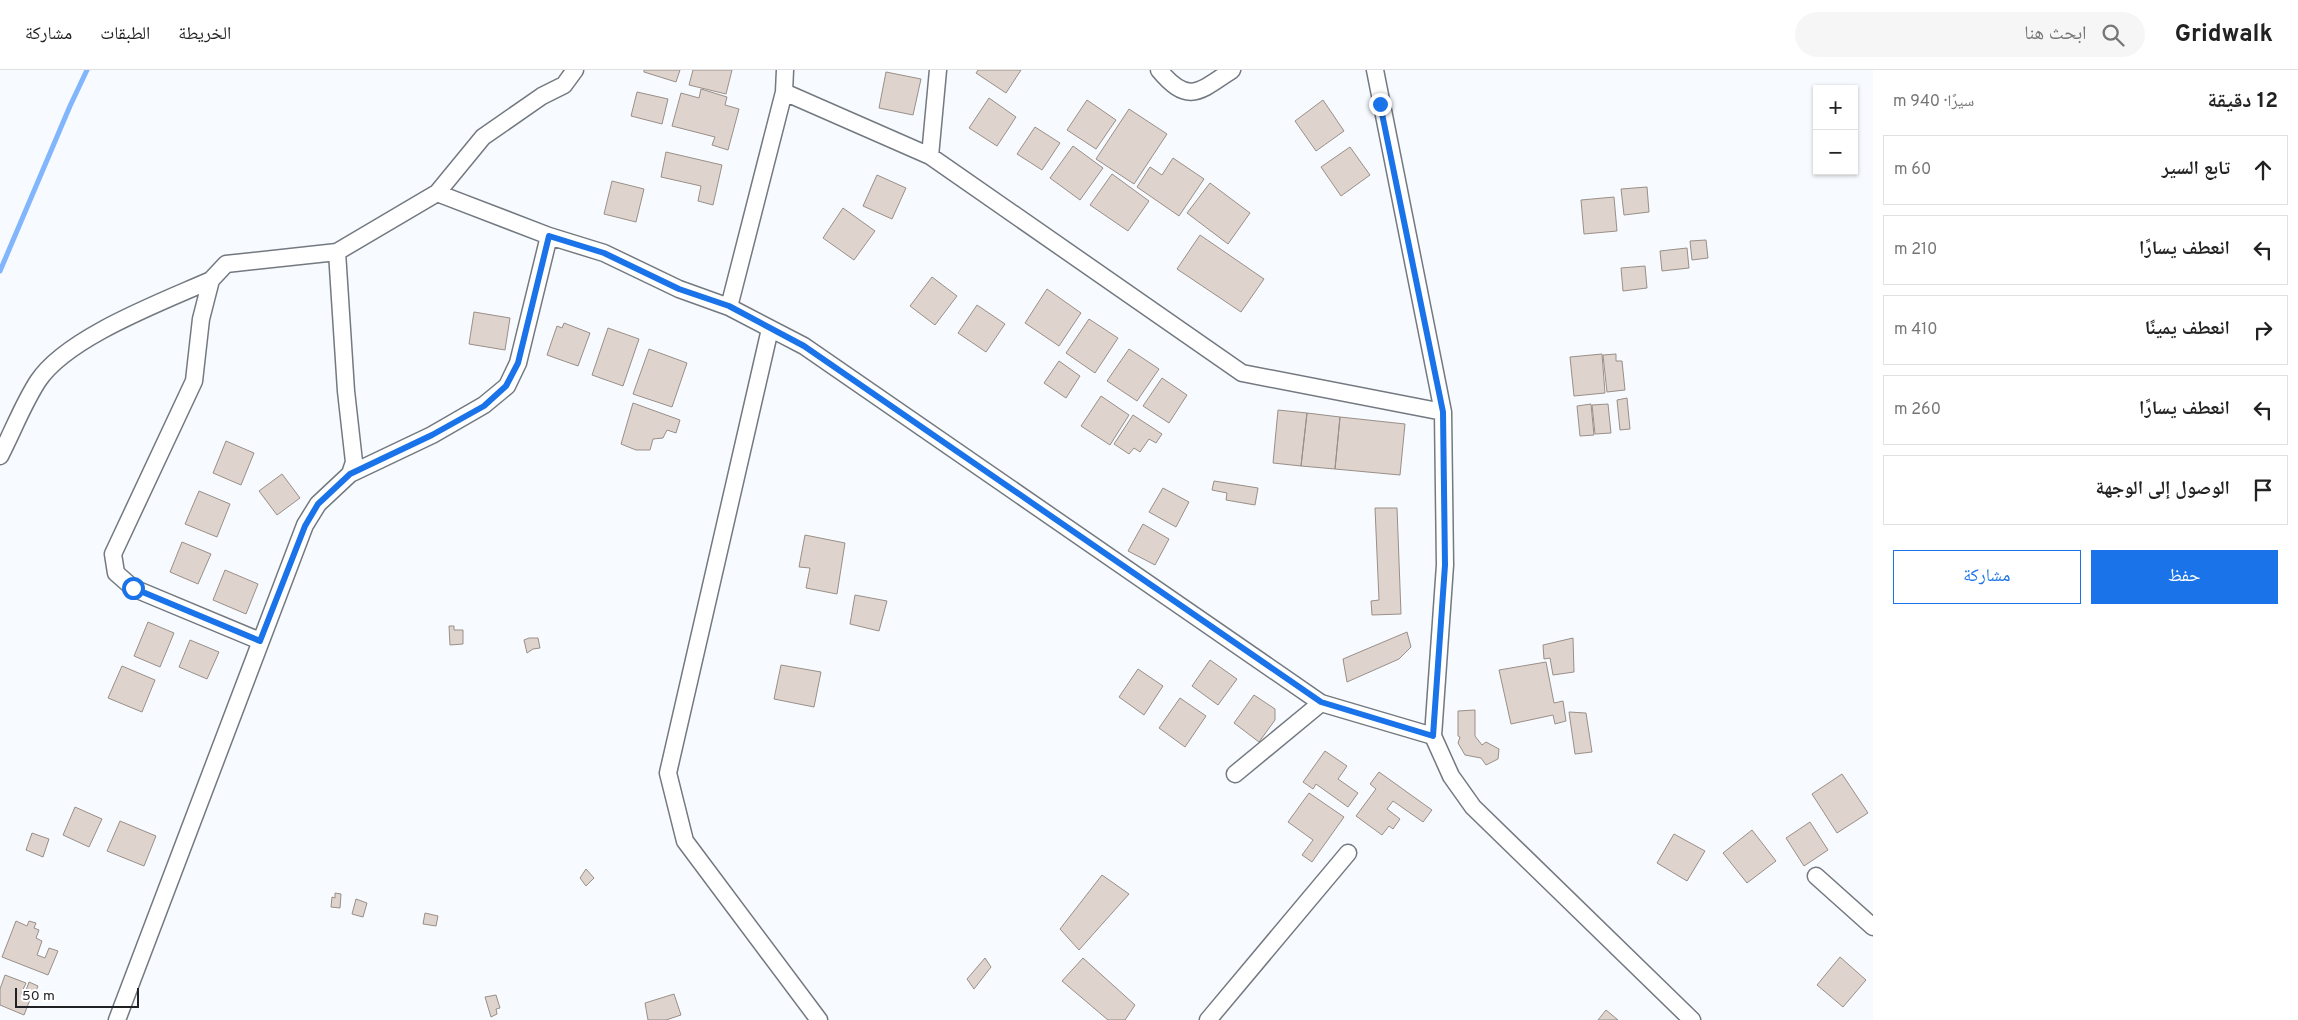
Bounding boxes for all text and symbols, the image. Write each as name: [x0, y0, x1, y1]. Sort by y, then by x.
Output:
search box: [1795, 12, 2145, 57]
text: Gridwalk: [2175, 20, 2273, 50]
icon: search: [2099, 21, 2127, 49]
text: ابحث هنا: [2024, 22, 2087, 46]
text: مشاركة: [25, 23, 72, 46]
text: الطبقات: [100, 23, 150, 46]
text: الخريطة: [178, 23, 231, 46]
map controls: [1813, 85, 1858, 175]
button: +: [1813, 85, 1858, 130]
text: 12 دقيقة: [2207, 88, 2278, 115]
text: سيرًا · 940 m: [1893, 92, 1974, 112]
route end: [1369, 93, 1392, 116]
button: −: [1813, 130, 1858, 175]
icon: ahead: [2249, 156, 2277, 184]
text: تابع السير: [2162, 157, 2230, 181]
text: 60 m: [1894, 160, 1931, 180]
icon: left: [2249, 236, 2277, 264]
text: انعطف يسارًا: [2139, 237, 2230, 261]
text: 210 m: [1894, 240, 1937, 260]
icon: right: [2249, 316, 2277, 344]
text: انعطف يمينًا: [2145, 317, 2230, 341]
text: 410 m: [1894, 320, 1938, 340]
icon: left: [2249, 396, 2277, 424]
text: انعطف يسارًا: [2139, 397, 2230, 421]
text: 260 m: [1894, 400, 1941, 420]
icon: arrive: [2249, 476, 2277, 504]
text: الوصول إلى الوجهة: [2096, 477, 2230, 501]
button: مشاركة: [1893, 550, 2081, 604]
button: حفظ: [2091, 550, 2278, 604]
route start: [122, 577, 145, 600]
scale bar: [15, 985, 139, 1008]
text: 50 m: [22, 988, 55, 1005]

